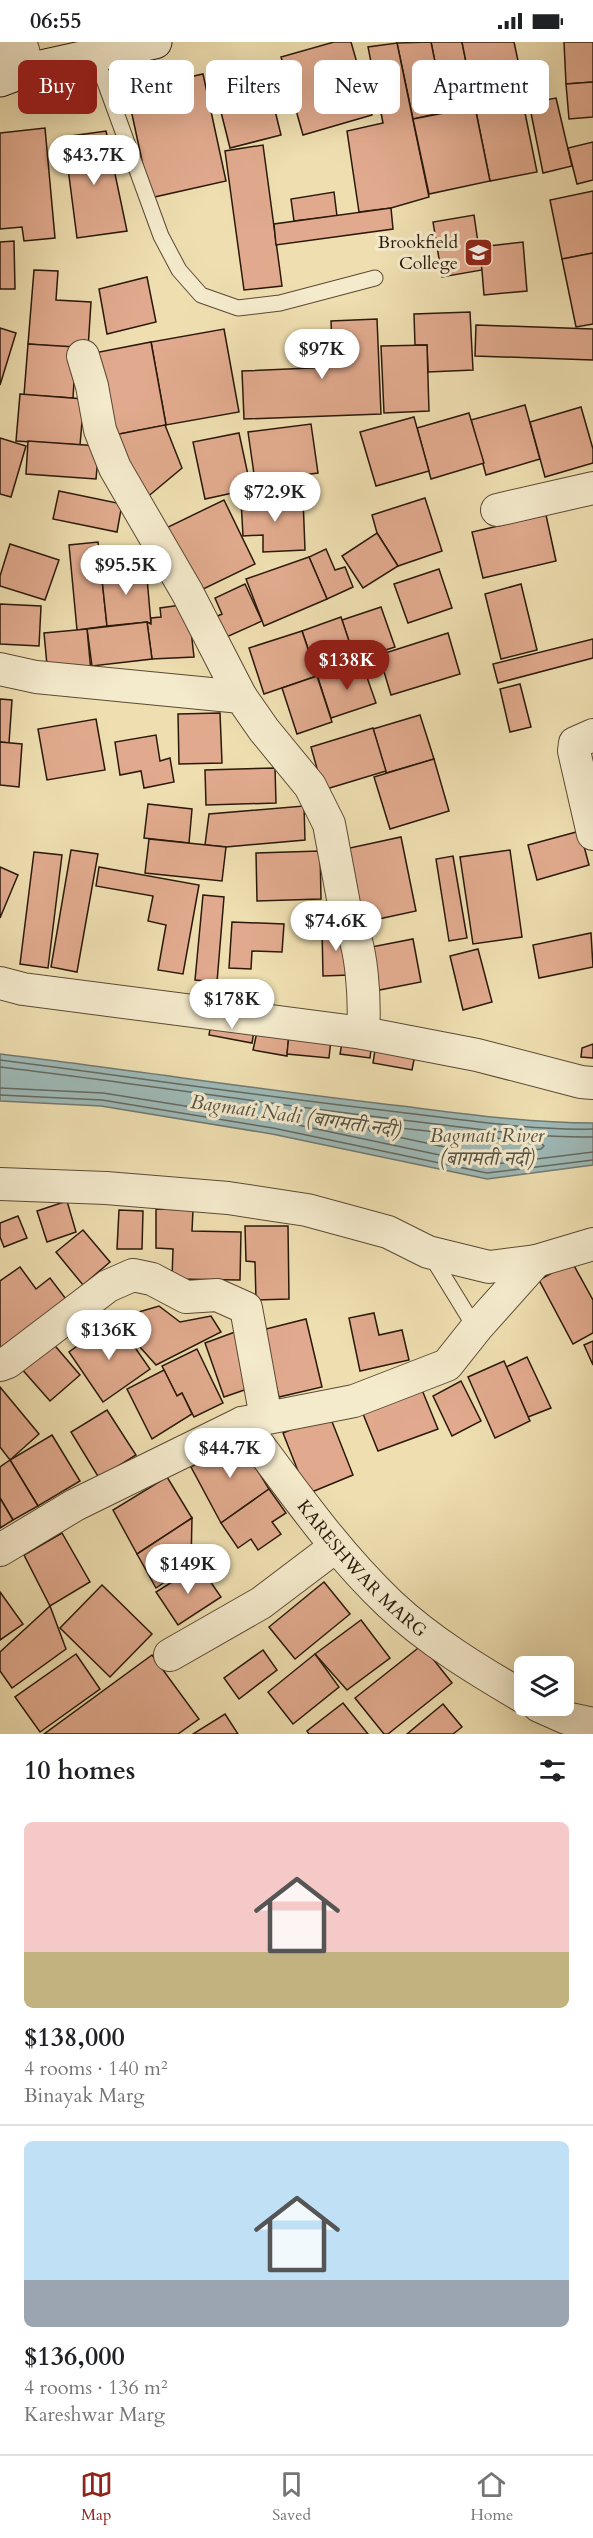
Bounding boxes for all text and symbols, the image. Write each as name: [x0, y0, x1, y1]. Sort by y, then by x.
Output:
text: 06:55: [30, 6, 81, 36]
chip: Buy: [18, 60, 97, 114]
chip: Rent: [109, 60, 194, 114]
chip: Filters: [206, 60, 302, 114]
chip: New: [314, 60, 400, 114]
chip: Apartment: [412, 60, 549, 114]
pin: $43.7K: [45, 135, 143, 186]
text: $43.7K: [63, 141, 125, 168]
place label: Brookfield College: [378, 230, 458, 276]
school or university icon: Brookfield College: [463, 236, 495, 268]
pin: $97K: [286, 329, 358, 380]
text: $97K: [299, 335, 345, 362]
pin: $72.9K: [226, 472, 324, 523]
text: $72.9K: [244, 478, 306, 505]
pin: $95.5K: [77, 545, 175, 596]
text: $95.5K: [95, 551, 157, 578]
pin: $138K: [305, 640, 389, 691]
text: $138K: [318, 646, 376, 673]
pin: $74.6K: [287, 901, 385, 952]
text: $74.6K: [305, 907, 367, 934]
pin: $178K: [190, 979, 274, 1030]
text: $178K: [203, 985, 261, 1012]
water label: Bagmati Nadi (बागमती नदी): [189, 1088, 404, 1144]
water label: Bagmati River (बागमती नदी): [430, 1122, 546, 1172]
pin: $136K: [67, 1310, 151, 1361]
text: $136K: [80, 1316, 138, 1343]
pin: $44.7K: [181, 1428, 279, 1479]
text: $44.7K: [199, 1434, 261, 1461]
street label: KARESHWAR MARG: [291, 1495, 432, 1643]
pin: $149K: [146, 1544, 230, 1595]
text: $149K: [159, 1550, 217, 1577]
map controls: [514, 1656, 574, 1716]
button: layers: [514, 1656, 574, 1716]
text: 10 homes: [24, 1753, 135, 1788]
icon: filters: [536, 1754, 569, 1787]
icon: home: [243, 1861, 351, 1969]
text: $138,000: [24, 2020, 125, 2055]
text: 4 rooms · 140 m²: [24, 2055, 168, 2082]
text: Binayak Marg: [24, 2082, 145, 2109]
icon: home: [243, 2180, 351, 2288]
text: $136,000: [24, 2339, 125, 2374]
text: 4 rooms · 136 m²: [24, 2374, 168, 2401]
text: Kareshwar Marg: [24, 2401, 165, 2428]
tab: Map: [80, 2468, 113, 2526]
tab: Saved: [272, 2468, 311, 2526]
tab: Home: [470, 2468, 513, 2526]

